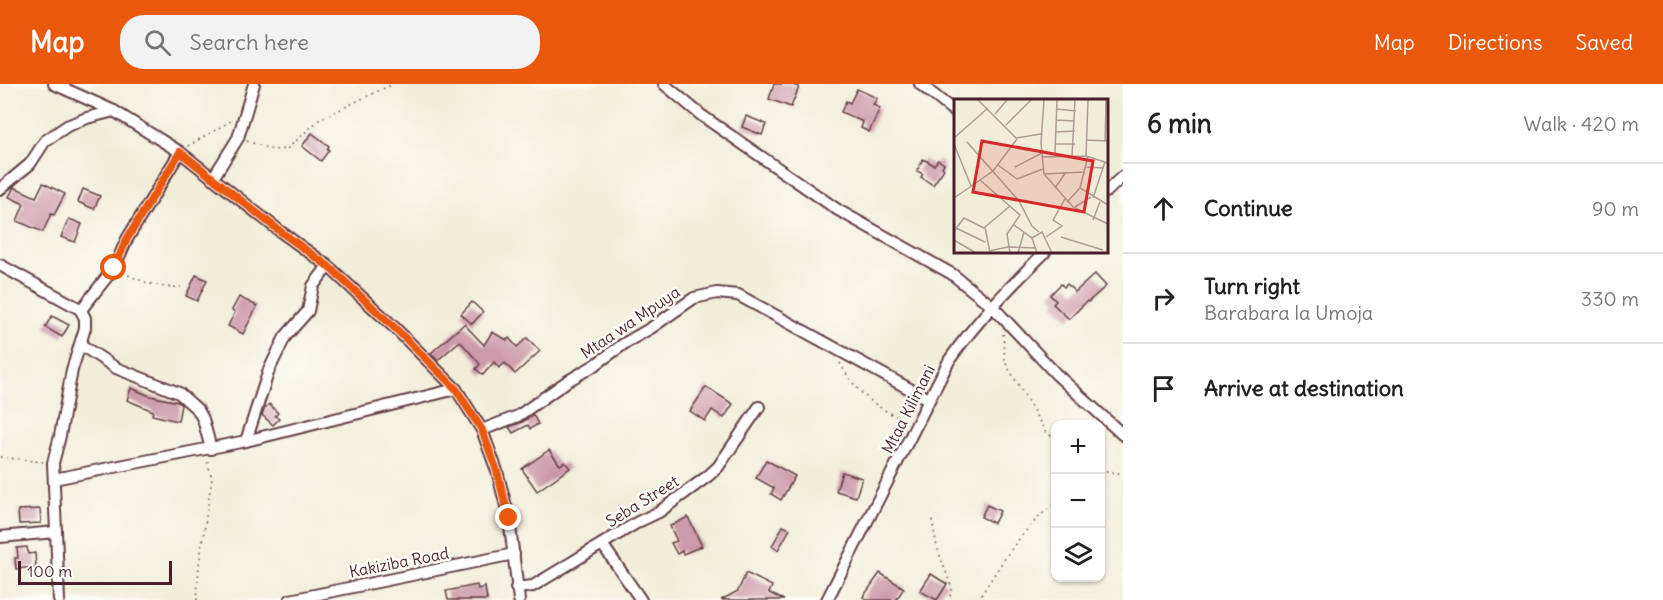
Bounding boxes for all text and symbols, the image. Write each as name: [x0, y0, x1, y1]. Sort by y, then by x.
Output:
search box: [120, 15, 540, 69]
text: Map: [30, 24, 84, 60]
icon: search: [141, 26, 174, 59]
text: Search here: [189, 28, 309, 56]
text: Map: [1374, 29, 1415, 56]
text: Directions: [1448, 29, 1542, 56]
text: Saved: [1575, 29, 1633, 56]
inset map: [954, 99, 1108, 254]
text: 6 min: [1147, 107, 1212, 140]
text: Walk · 420 m: [1523, 111, 1639, 136]
icon: ahead: [1147, 192, 1180, 225]
text: Continue: [1204, 194, 1293, 222]
text: 90 m: [1592, 196, 1639, 221]
route start: [100, 254, 126, 280]
text: Turn right: [1204, 272, 1300, 300]
street label: Mtaa wa Mpuya: [577, 281, 683, 363]
icon: right: [1147, 282, 1180, 315]
text: 330 m: [1581, 286, 1639, 311]
text: Barabara la Umoja: [1204, 300, 1373, 325]
street label: Mtaa Kilimani: [877, 361, 939, 457]
icon: arrive: [1147, 372, 1180, 405]
text: Arrive at destination: [1204, 374, 1404, 402]
map controls: [1051, 420, 1105, 582]
button: +: [1051, 420, 1105, 474]
street label: Seba Street: [602, 470, 683, 531]
button: −: [1051, 474, 1105, 528]
route end: [495, 504, 521, 530]
button: layers: [1051, 528, 1105, 582]
street label: Kakiziba Road: [347, 543, 451, 581]
scale bar: [18, 558, 172, 586]
text: 100 m: [27, 561, 72, 581]

